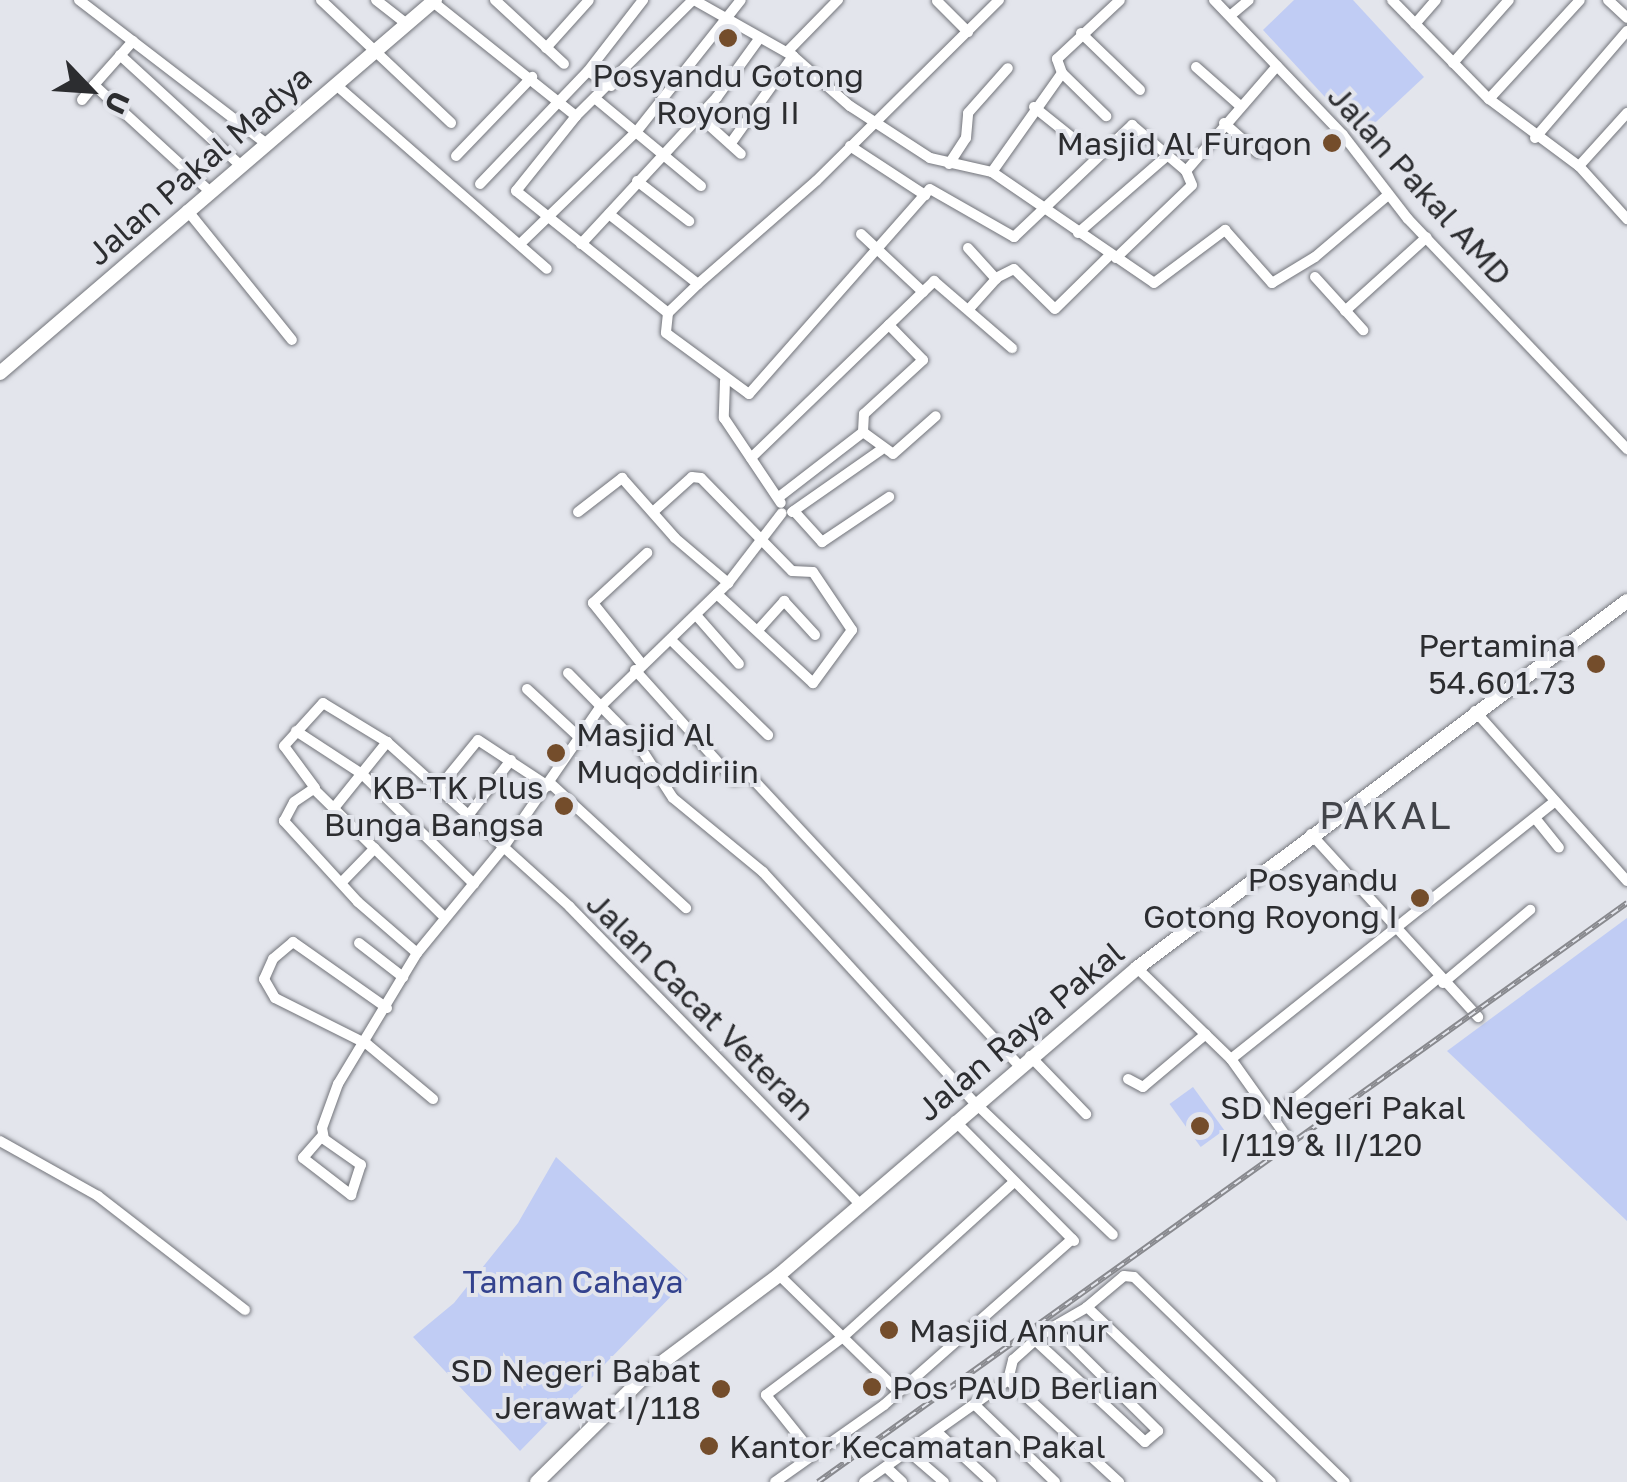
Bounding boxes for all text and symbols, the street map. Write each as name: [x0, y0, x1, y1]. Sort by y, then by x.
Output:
marker: Posyandu Gotong Royong II: [715, 25, 741, 51]
north arrow: [40, 40, 140, 140]
street label: Jalan Pakal Madya: [79, 57, 319, 273]
place label: Posyandu Gotong Royong II: [592, 57, 864, 132]
street label: Jalan Pakal AMD: [1320, 77, 1520, 293]
text: U: [98, 87, 137, 119]
place label: Masjid Al Furqon: [1056, 124, 1312, 162]
marker: Masjid Al Furqon: [1321, 132, 1343, 154]
place label: Pertamina 54.601.73: [1418, 627, 1576, 702]
marker: Pertamina 54.601.73: [1585, 653, 1607, 675]
place label: Masjid Al Muqoddiriin: [576, 716, 759, 791]
marker: Masjid Al Muqoddiriin: [545, 742, 567, 764]
place label: KB-TK Plus Bunga Bangsa: [324, 769, 544, 844]
district label: PAKAL: [1319, 792, 1453, 838]
marker: KB-TK Plus Bunga Bangsa: [553, 795, 575, 817]
place label: Posyandu Gotong Royong I: [1143, 861, 1398, 936]
street label: Jalan Cacat Veteran: [579, 884, 823, 1128]
marker: Posyandu Gotong Royong I: [1407, 885, 1433, 911]
street label: Jalan Raya Pakal: [909, 933, 1131, 1129]
place label: SD Negeri Pakal I/119 & II/120: [1220, 1089, 1466, 1164]
marker: SD Negeri Pakal I/119 & II/120: [1189, 1115, 1211, 1137]
park label: Taman Cahaya: [462, 1262, 684, 1300]
place label: Masjid Annur: [909, 1311, 1109, 1349]
marker: Masjid Annur: [878, 1319, 900, 1341]
place label: SD Negeri Babat Jerawat I/118: [450, 1352, 701, 1427]
place label: Pos PAUD Berlian: [892, 1368, 1158, 1406]
marker: Pos PAUD Berlian: [861, 1376, 883, 1398]
marker: SD Negeri Babat Jerawat I/118: [710, 1378, 732, 1400]
place label: Kantor Kecamatan Pakal: [729, 1427, 1106, 1465]
marker: Kantor Kecamatan Pakal: [698, 1435, 720, 1457]

